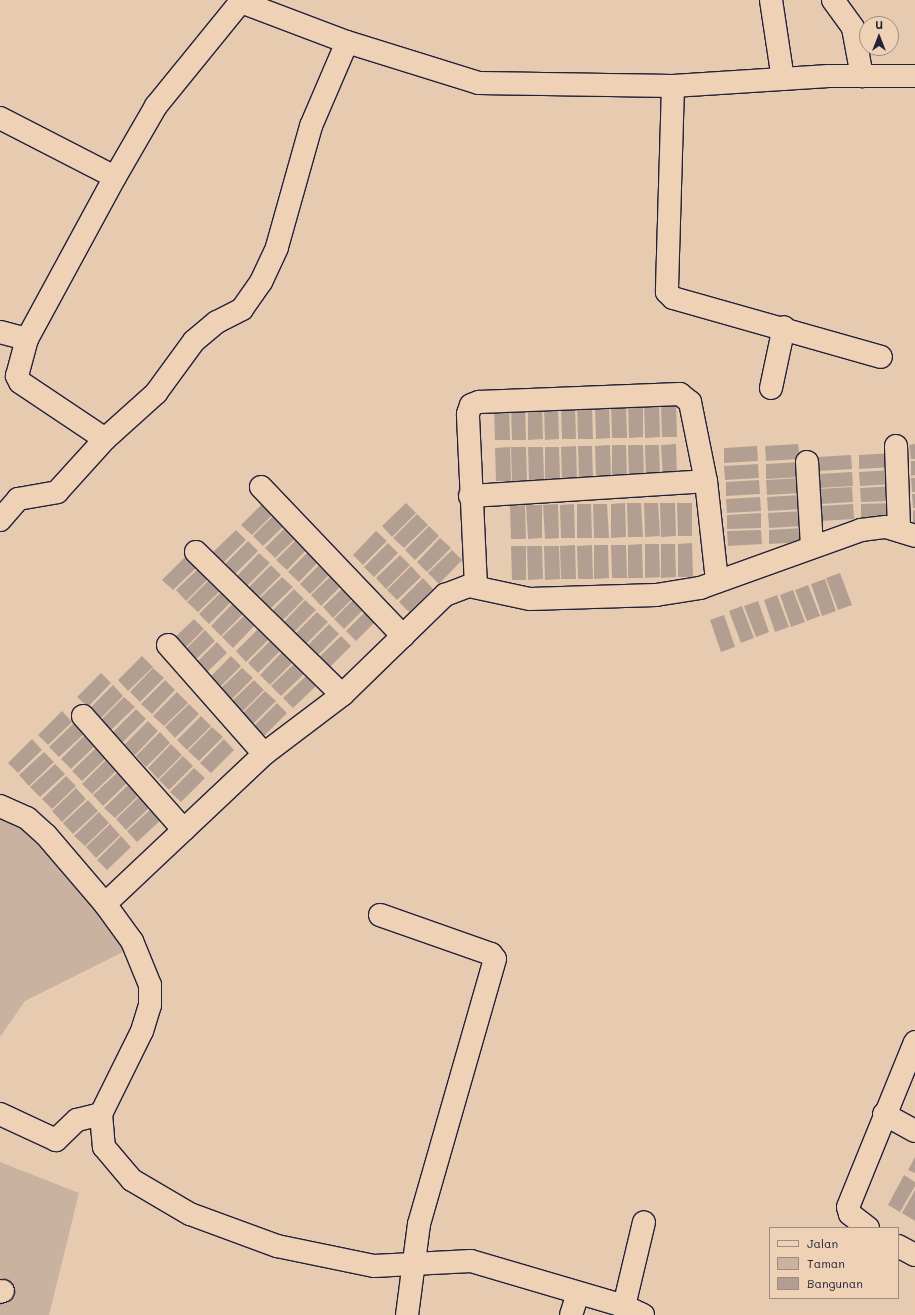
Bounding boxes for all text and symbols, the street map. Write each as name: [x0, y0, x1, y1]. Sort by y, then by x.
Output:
north arrow: [859, 16, 899, 56]
text: U: [875, 17, 883, 32]
legend: [769, 1227, 899, 1299]
text: Jalan: [807, 1235, 838, 1251]
text: Taman: [807, 1255, 845, 1271]
text: Bangunan: [807, 1275, 863, 1291]

